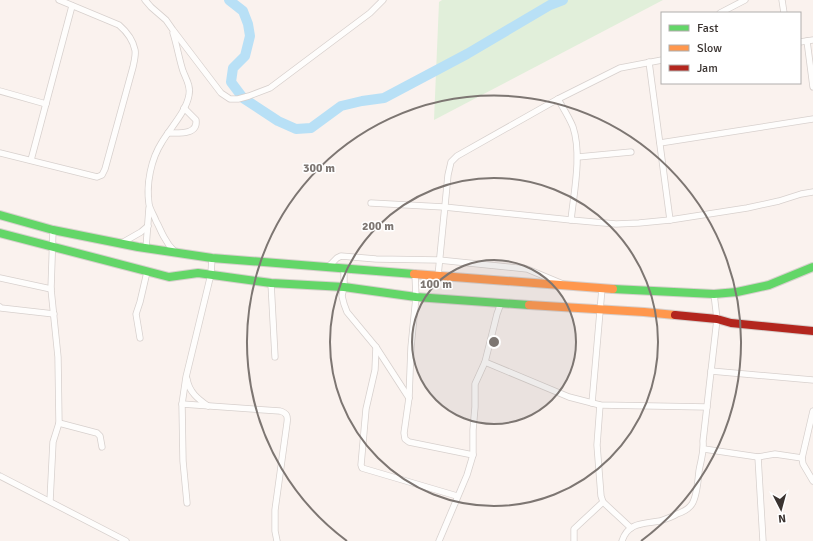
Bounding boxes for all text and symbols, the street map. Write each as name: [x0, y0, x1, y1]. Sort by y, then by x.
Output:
legend: [661, 12, 801, 84]
text: Fast: [697, 21, 718, 36]
text: Slow: [697, 41, 722, 56]
text: Jam: [697, 61, 718, 76]
text: 300 m: [303, 161, 335, 176]
text: 200 m: [362, 219, 394, 234]
text: 100 m: [420, 277, 452, 292]
centre of rings: [487, 335, 501, 349]
north arrow: [761, 489, 801, 529]
text: N: [778, 512, 786, 525]

